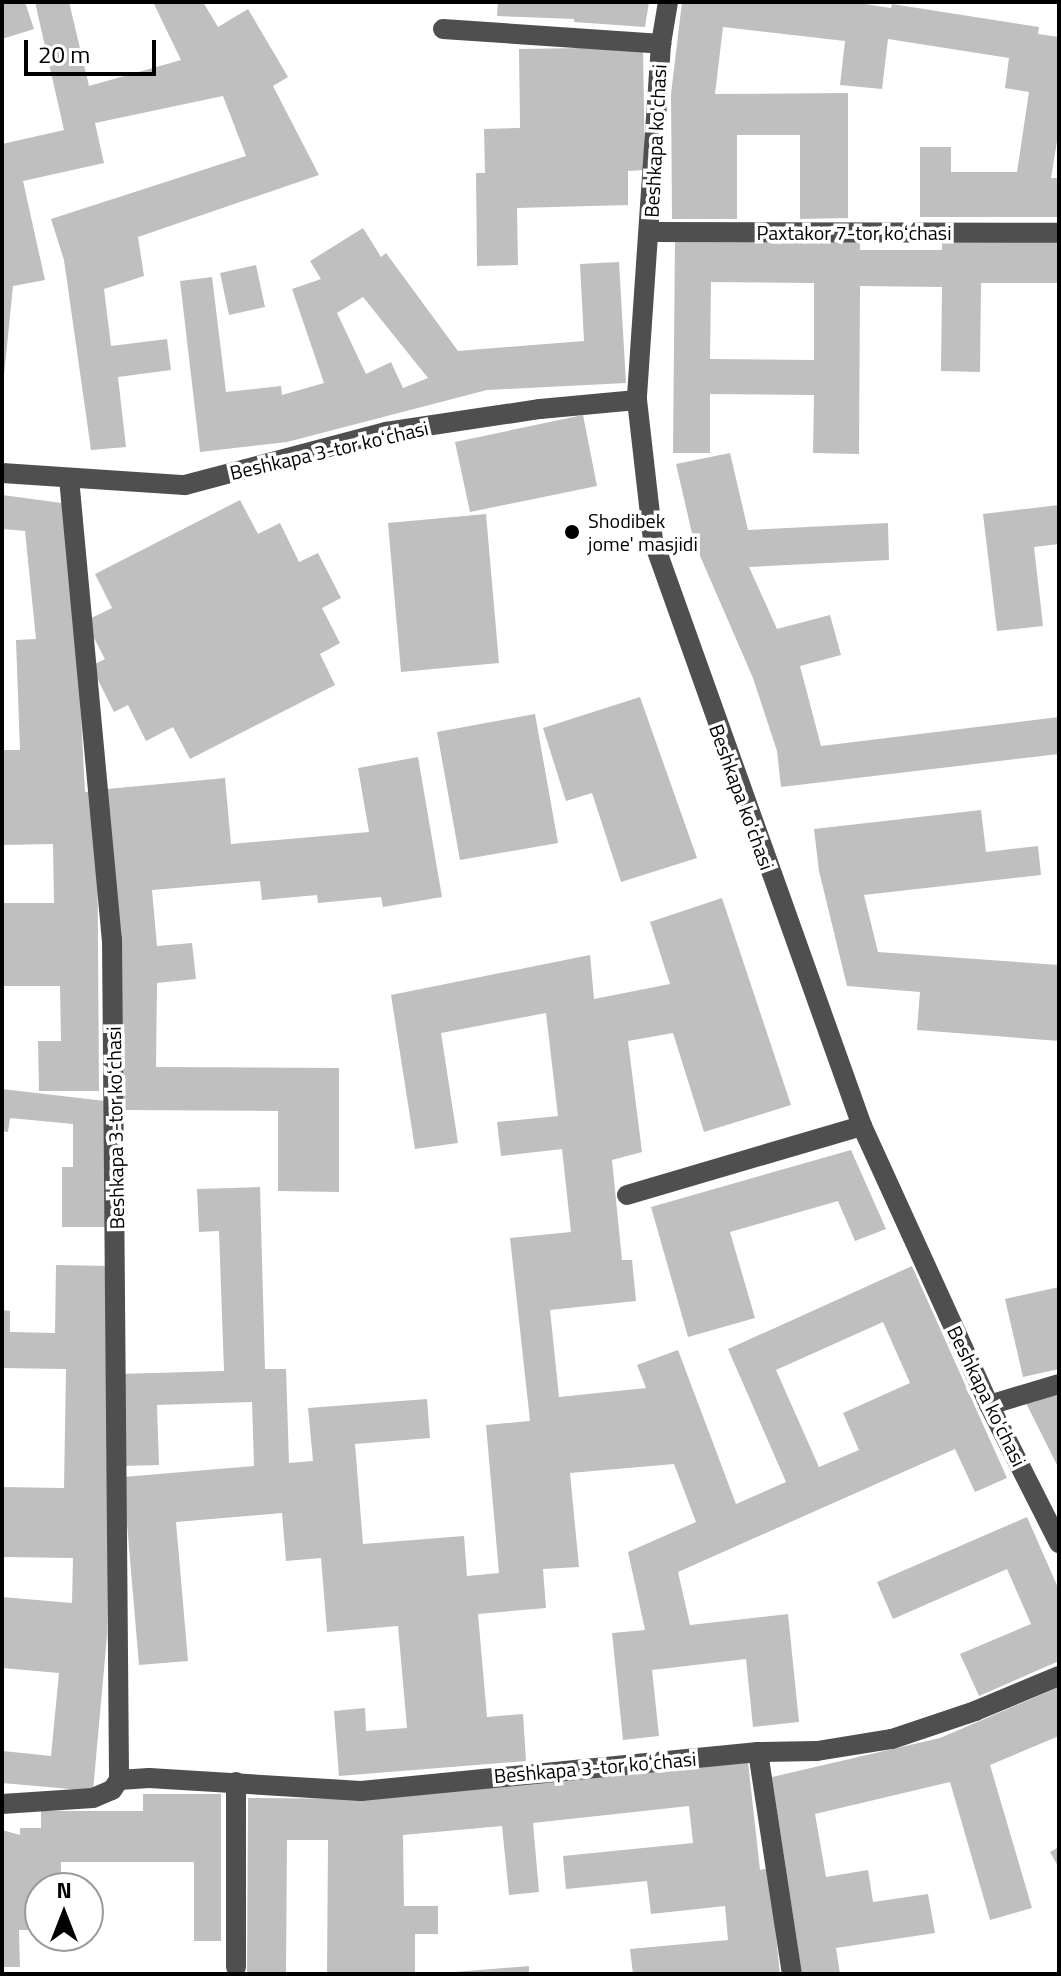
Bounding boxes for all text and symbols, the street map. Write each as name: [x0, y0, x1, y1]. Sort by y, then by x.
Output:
scale bar: [28, 24, 160, 74]
text: 20 m: [38, 36, 90, 72]
street label: Beshkapa ko'chasi: [639, 64, 671, 218]
street label: Paxtakor 7-tor koʻchasi: [756, 220, 952, 244]
street label: Beshkapa 3-tor koʻchasi: [227, 415, 431, 485]
place label: Shodibek jome' masjidi: [588, 508, 698, 555]
marker: Shodibek jome' masjidi: [563, 523, 581, 541]
street label: Beshkapa ko'chasi: [704, 721, 780, 873]
street label: Beshkapa 3-tor koʻchasi: [101, 1026, 129, 1230]
street label: Beshkapa ko'chasi: [943, 1322, 1031, 1470]
street label: Beshkapa 3-tor koʻchasi: [493, 1746, 697, 1788]
north arrow: [24, 1872, 104, 1952]
text: N: [56, 1873, 72, 1907]

